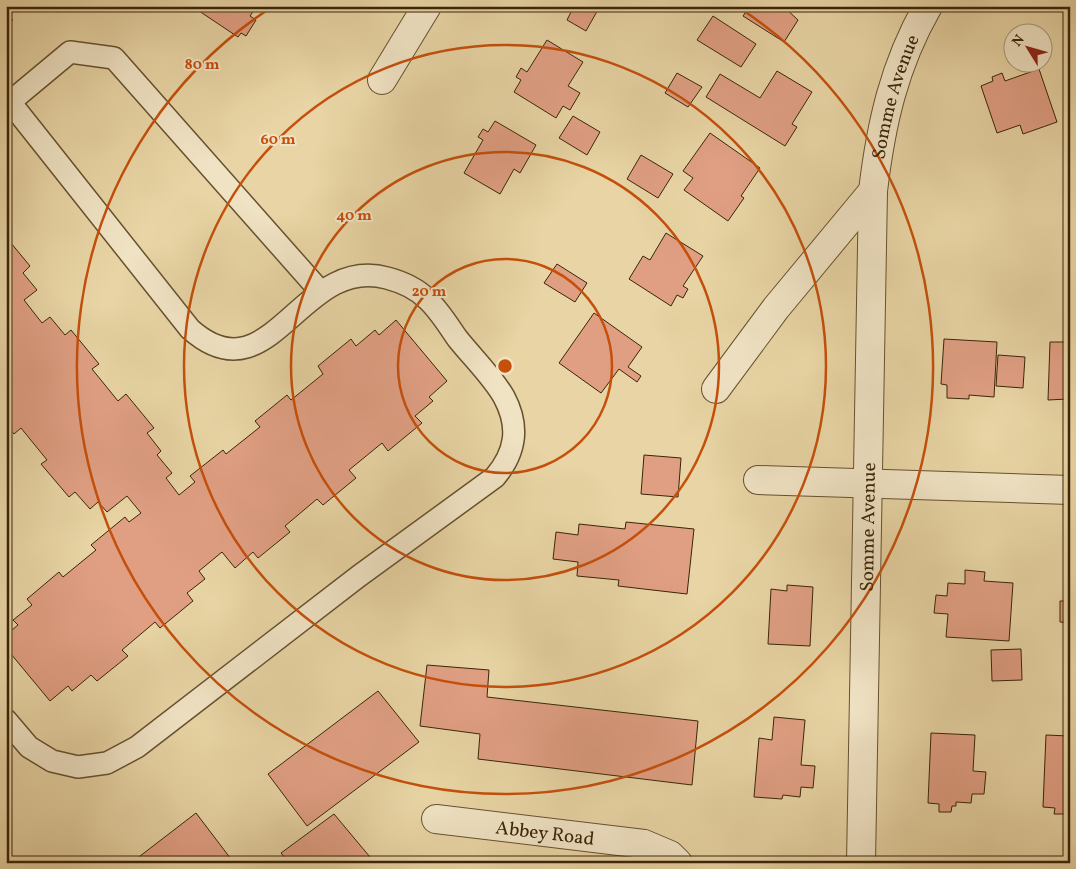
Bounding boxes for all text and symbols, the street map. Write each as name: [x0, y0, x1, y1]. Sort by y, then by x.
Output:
north arrow: [1004, 22, 1054, 72]
street label: Somme Avenue: [867, 31, 926, 161]
text: N: [1008, 31, 1029, 51]
text: 80 m: [185, 55, 220, 76]
text: 60 m: [261, 130, 296, 151]
text: 40 m: [336, 206, 372, 227]
text: 20 m: [412, 282, 447, 303]
centre of rings: [496, 357, 514, 375]
street label: Somme Avenue: [855, 462, 883, 592]
street label: Abbey Road: [494, 815, 596, 853]

